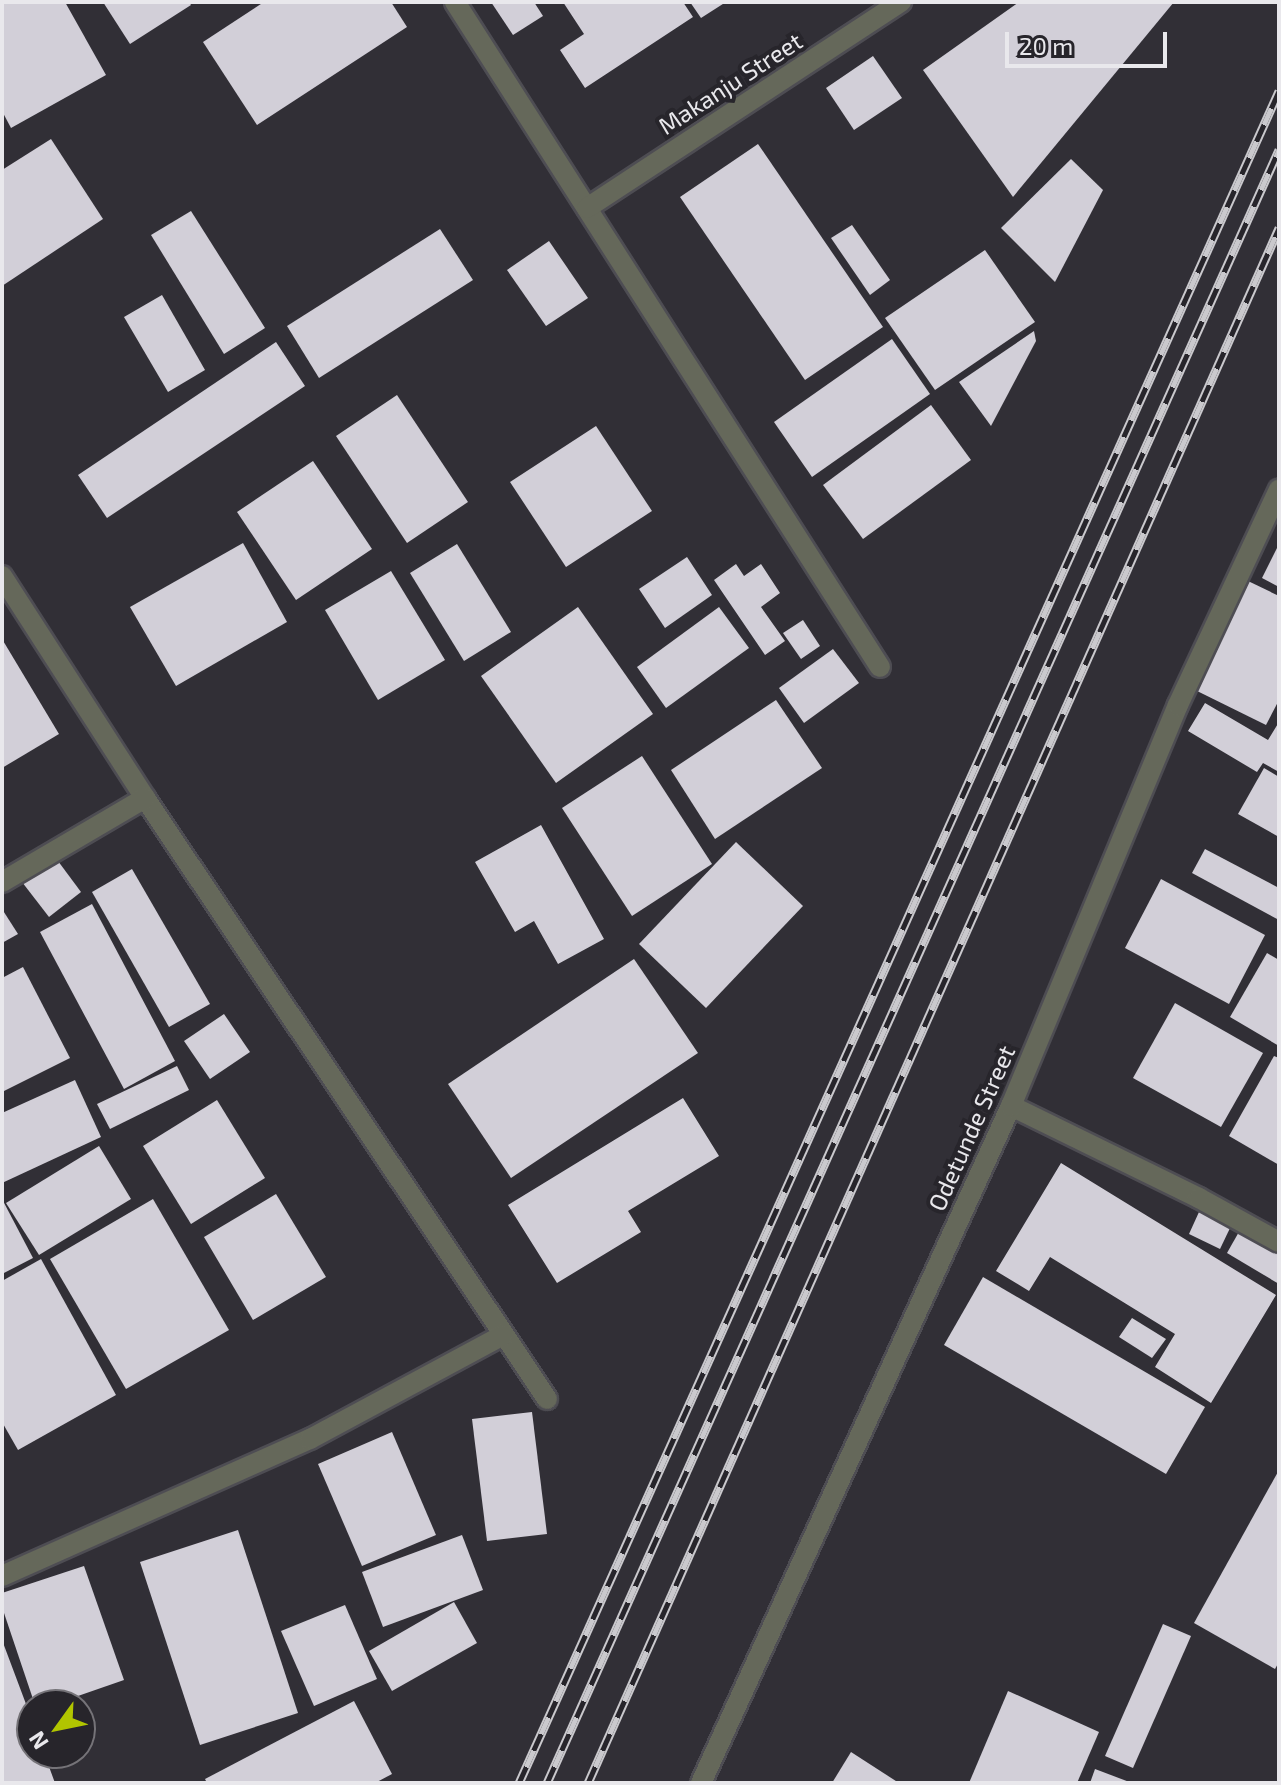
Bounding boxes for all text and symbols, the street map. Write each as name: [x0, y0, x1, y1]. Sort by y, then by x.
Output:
scale bar: [1009, 16, 1171, 66]
street label: Makanju Street: [653, 26, 807, 140]
text: 20 m: [1019, 31, 1073, 60]
street label: Odetunde Street: [922, 1041, 1020, 1215]
north arrow: [16, 1689, 96, 1769]
text: N: [22, 1727, 53, 1755]

